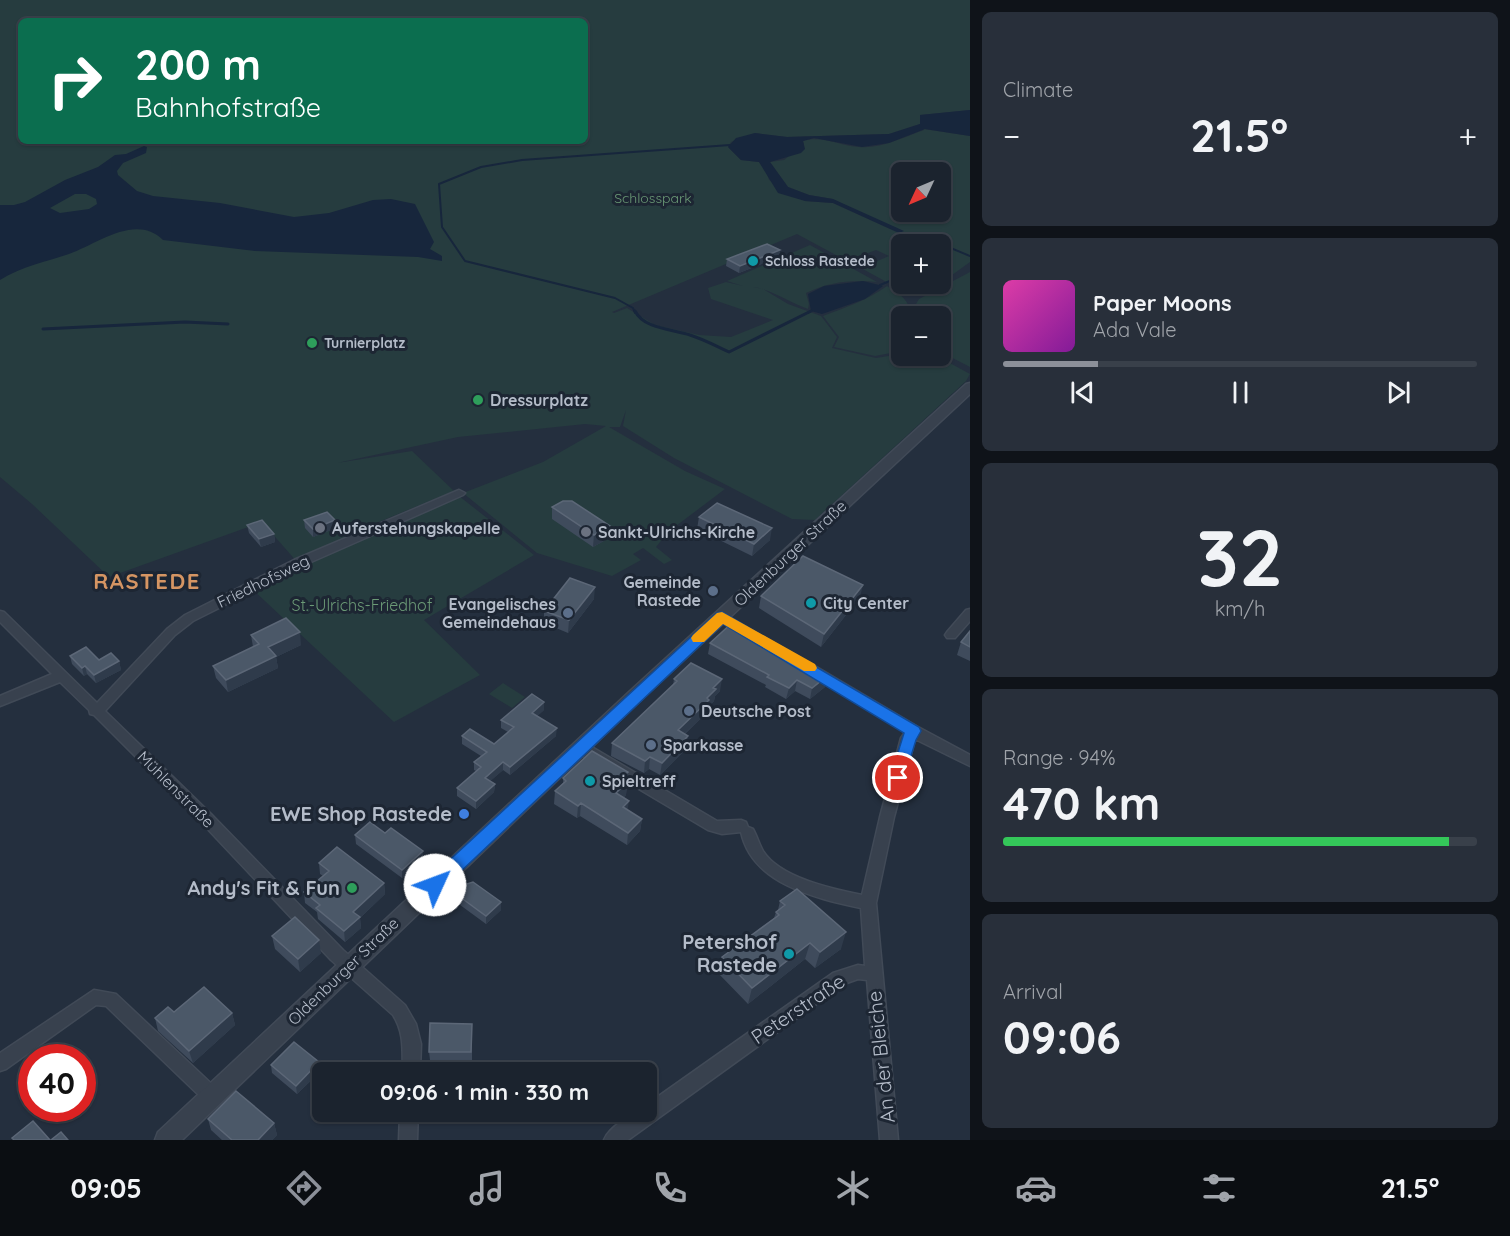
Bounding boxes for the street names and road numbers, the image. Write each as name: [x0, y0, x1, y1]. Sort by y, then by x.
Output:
street label: Oldenburger Straße: [730, 496, 850, 610]
street label: Friedhofsweg: [214, 550, 312, 612]
street label: Mühlenstraße: [133, 746, 219, 832]
street label: Oldenburger Straße: [283, 913, 403, 1029]
street label: Peterstraße: [746, 968, 849, 1049]
street label: An der Bleiche: [861, 990, 900, 1124]

